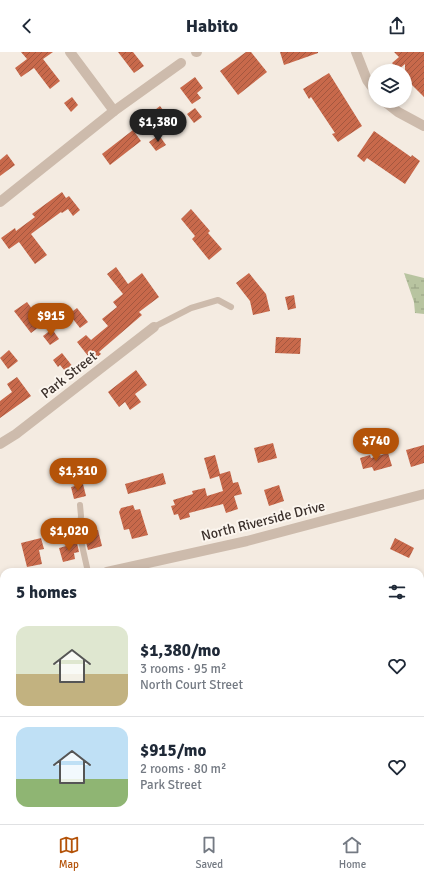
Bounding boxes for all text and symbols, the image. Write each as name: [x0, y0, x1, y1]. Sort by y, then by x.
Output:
icon: back: [16, 15, 38, 37]
text: Habito: [186, 15, 238, 37]
icon: share: [386, 15, 408, 37]
map controls: [368, 64, 412, 108]
button: layers: [368, 64, 412, 108]
pin: $1,380: [125, 109, 191, 143]
text: $1,380: [139, 114, 177, 130]
pin: $915: [27, 303, 75, 337]
text: $915: [37, 308, 65, 324]
street label: Park Street: [38, 348, 100, 402]
pin: $740: [352, 428, 400, 462]
text: $740: [362, 433, 390, 449]
pin: $1,310: [45, 458, 111, 492]
text: $1,310: [59, 463, 97, 479]
street label: North Riverside Drive: [199, 497, 327, 545]
pin: $1,020: [36, 518, 102, 552]
text: $1,020: [50, 523, 88, 539]
icon: filters: [386, 581, 408, 603]
text: 5 homes: [16, 582, 77, 603]
text: $1,380/mo: [140, 640, 220, 661]
icon: home: [48, 642, 96, 690]
icon: heart: [386, 655, 408, 677]
text: 3 rooms · 95 m²: [140, 661, 226, 677]
text: North Court Street: [140, 677, 243, 693]
text: $915/mo: [140, 740, 206, 761]
icon: home: [48, 743, 96, 791]
icon: heart: [386, 756, 408, 778]
text: 2 rooms · 80 m²: [140, 761, 226, 777]
text: Park Street: [140, 777, 202, 793]
tab: Map: [58, 834, 80, 871]
tab: Saved: [195, 834, 223, 871]
tab: Home: [339, 834, 366, 871]

